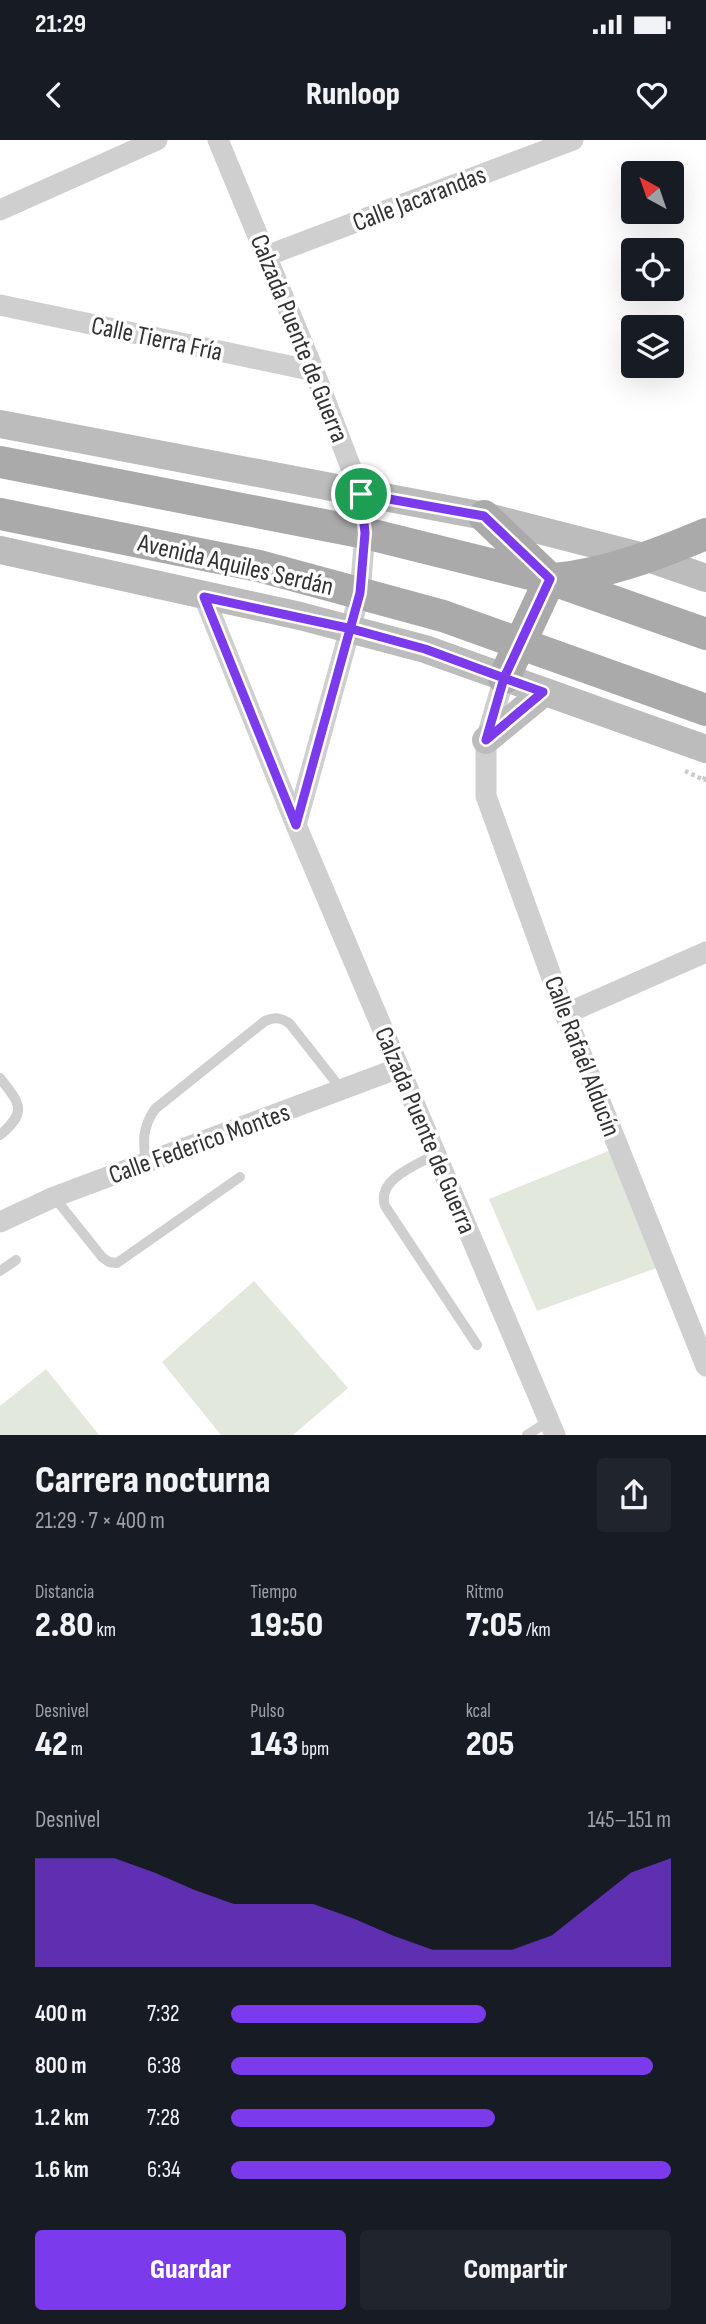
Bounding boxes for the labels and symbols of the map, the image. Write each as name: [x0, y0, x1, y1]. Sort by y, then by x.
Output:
street label: Calle Jacarandas: [349, 160, 491, 239]
north arrow: [621, 161, 684, 224]
street label: Calzada Puente de Guerra: [243, 230, 354, 447]
street label: Calle Tierra Fría: [88, 310, 225, 368]
pin: [331, 464, 391, 524]
street label: Avenida Aquiles Serdán: [134, 528, 336, 603]
street label: Calle Rafaél Alducín: [537, 972, 626, 1141]
street label: Calzada Puente de Guerra: [367, 1023, 482, 1239]
street label: Calle Federico Montes: [105, 1097, 294, 1192]

